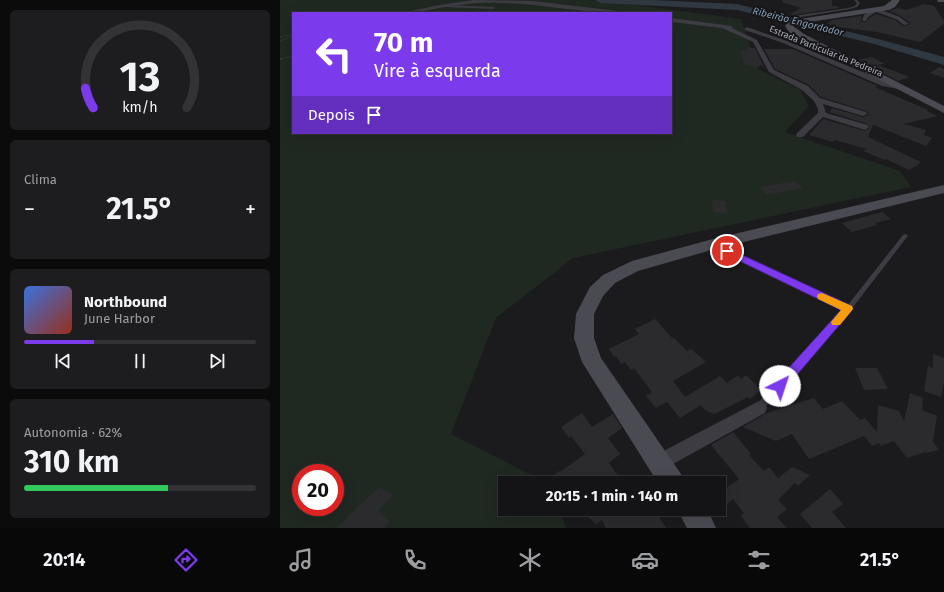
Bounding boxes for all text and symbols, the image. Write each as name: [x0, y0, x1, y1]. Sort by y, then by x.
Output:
water label: Ribeirão Engordador: [751, 5, 846, 39]
street label: Estrada Particular da Pedreira: [768, 24, 884, 78]
text: 70 m: [374, 26, 433, 59]
icon: left: [308, 28, 360, 80]
text: 13: [120, 52, 160, 102]
text: Vire à esquerda: [374, 60, 501, 82]
text: km/h: [122, 98, 158, 115]
icon: arrive: [363, 104, 385, 126]
text: Depois: [308, 106, 355, 124]
text: Clima: [24, 172, 57, 187]
text: 21.5°: [106, 191, 174, 227]
text: −: [24, 196, 35, 223]
text: +: [245, 196, 256, 223]
pin: [710, 234, 744, 268]
icon: arrive: [716, 240, 738, 262]
text: Northbound: [84, 293, 167, 311]
text: June Harbor: [84, 311, 155, 326]
icon: previous: [52, 350, 74, 372]
icon: pause: [129, 350, 151, 372]
icon: next: [206, 350, 228, 372]
position arrow: [759, 365, 801, 407]
text: Autonomia · 62%: [24, 425, 122, 440]
text: 310 km: [24, 444, 119, 480]
speed limit sign: 20: [292, 464, 344, 516]
text: 20:15 · 1 min · 140 m: [546, 487, 678, 505]
icon: directions: [172, 546, 200, 574]
icon: music: [287, 546, 315, 574]
icon: phone: [401, 546, 429, 574]
icon: climate: [516, 546, 544, 574]
icon: car: [631, 546, 659, 574]
icon: filters: [745, 546, 773, 574]
text: 20:14: [43, 549, 85, 571]
text: 21.5°: [860, 549, 901, 571]

